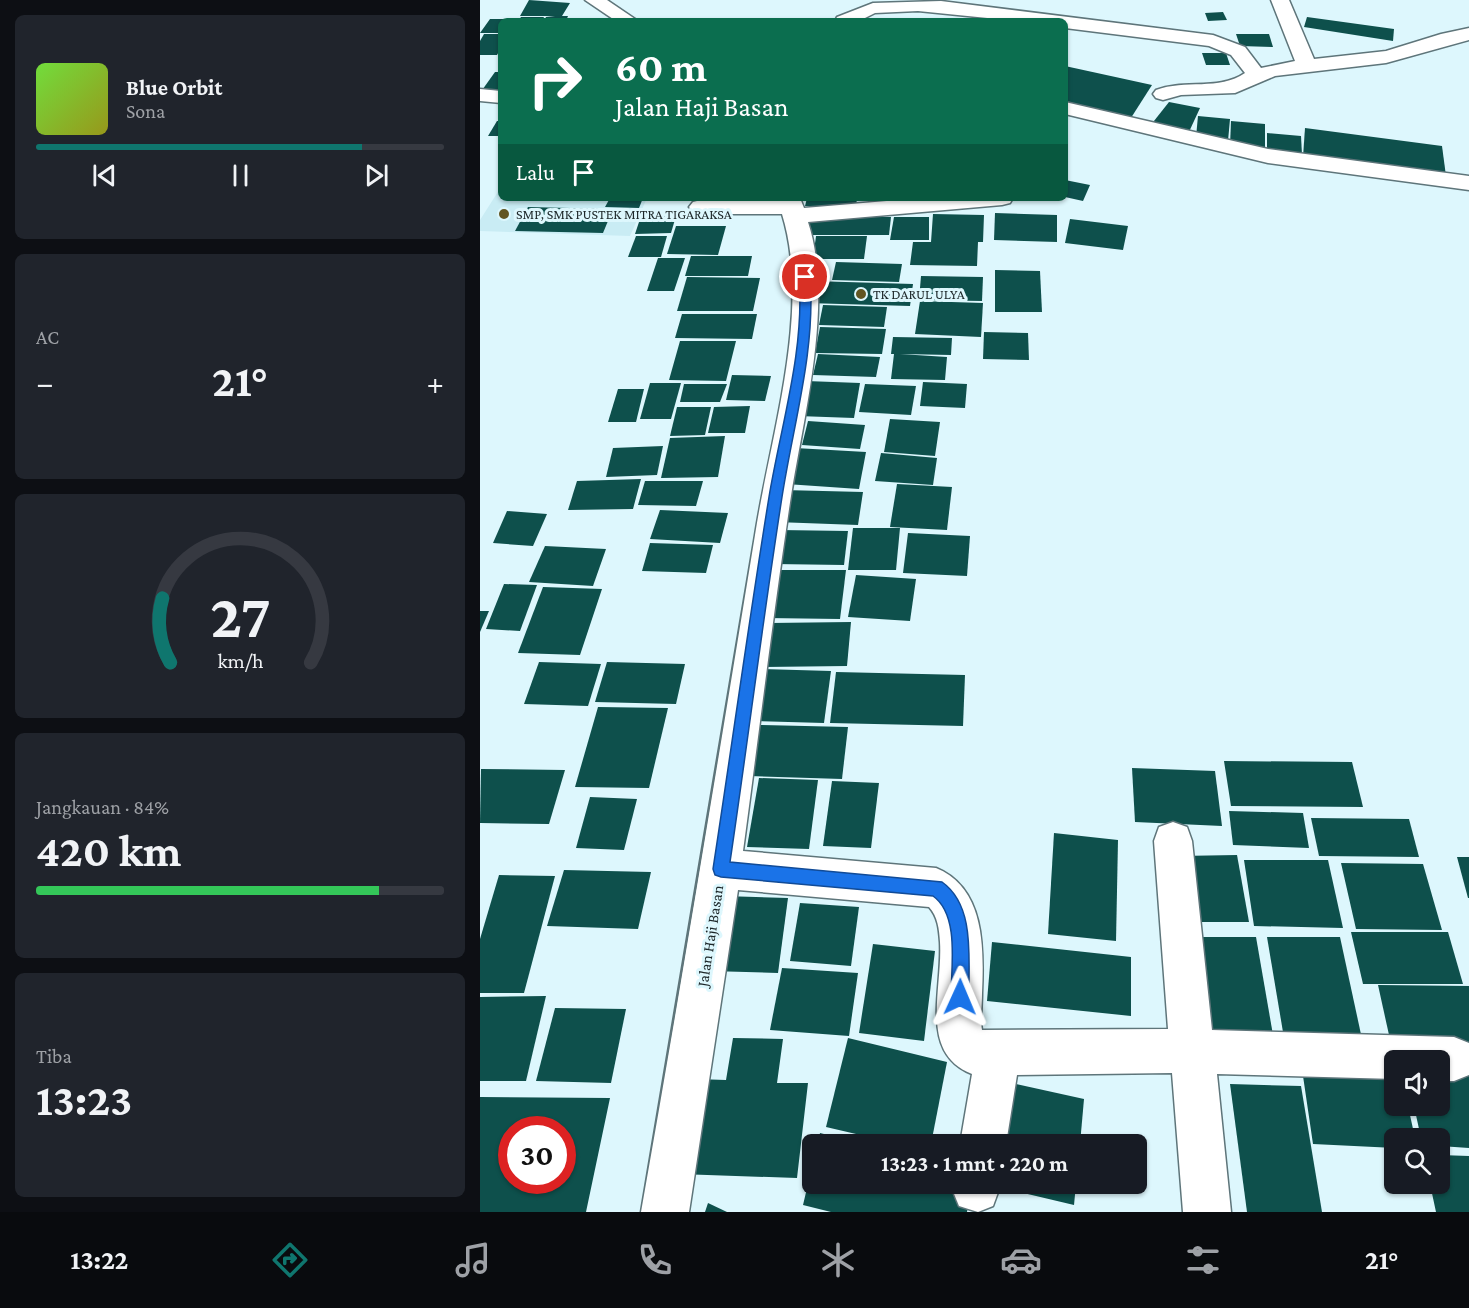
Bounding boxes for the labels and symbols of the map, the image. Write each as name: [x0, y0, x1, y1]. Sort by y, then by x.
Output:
place label: SMP, SMK PUSTEK MITRA TIGARAKSA: [516, 206, 732, 222]
marker: SMP, SMK PUSTEK MITRA TIGARAKSA: [497, 207, 511, 221]
pin: [779, 251, 830, 302]
place label: TK DARUL ULYA: [873, 286, 965, 302]
marker: TK DARUL ULYA: [854, 287, 868, 301]
street label: Jalan Haji Basan: [693, 884, 727, 990]
position arrow: [928, 965, 992, 1029]
speed limit sign: 30: [498, 1116, 576, 1194]

